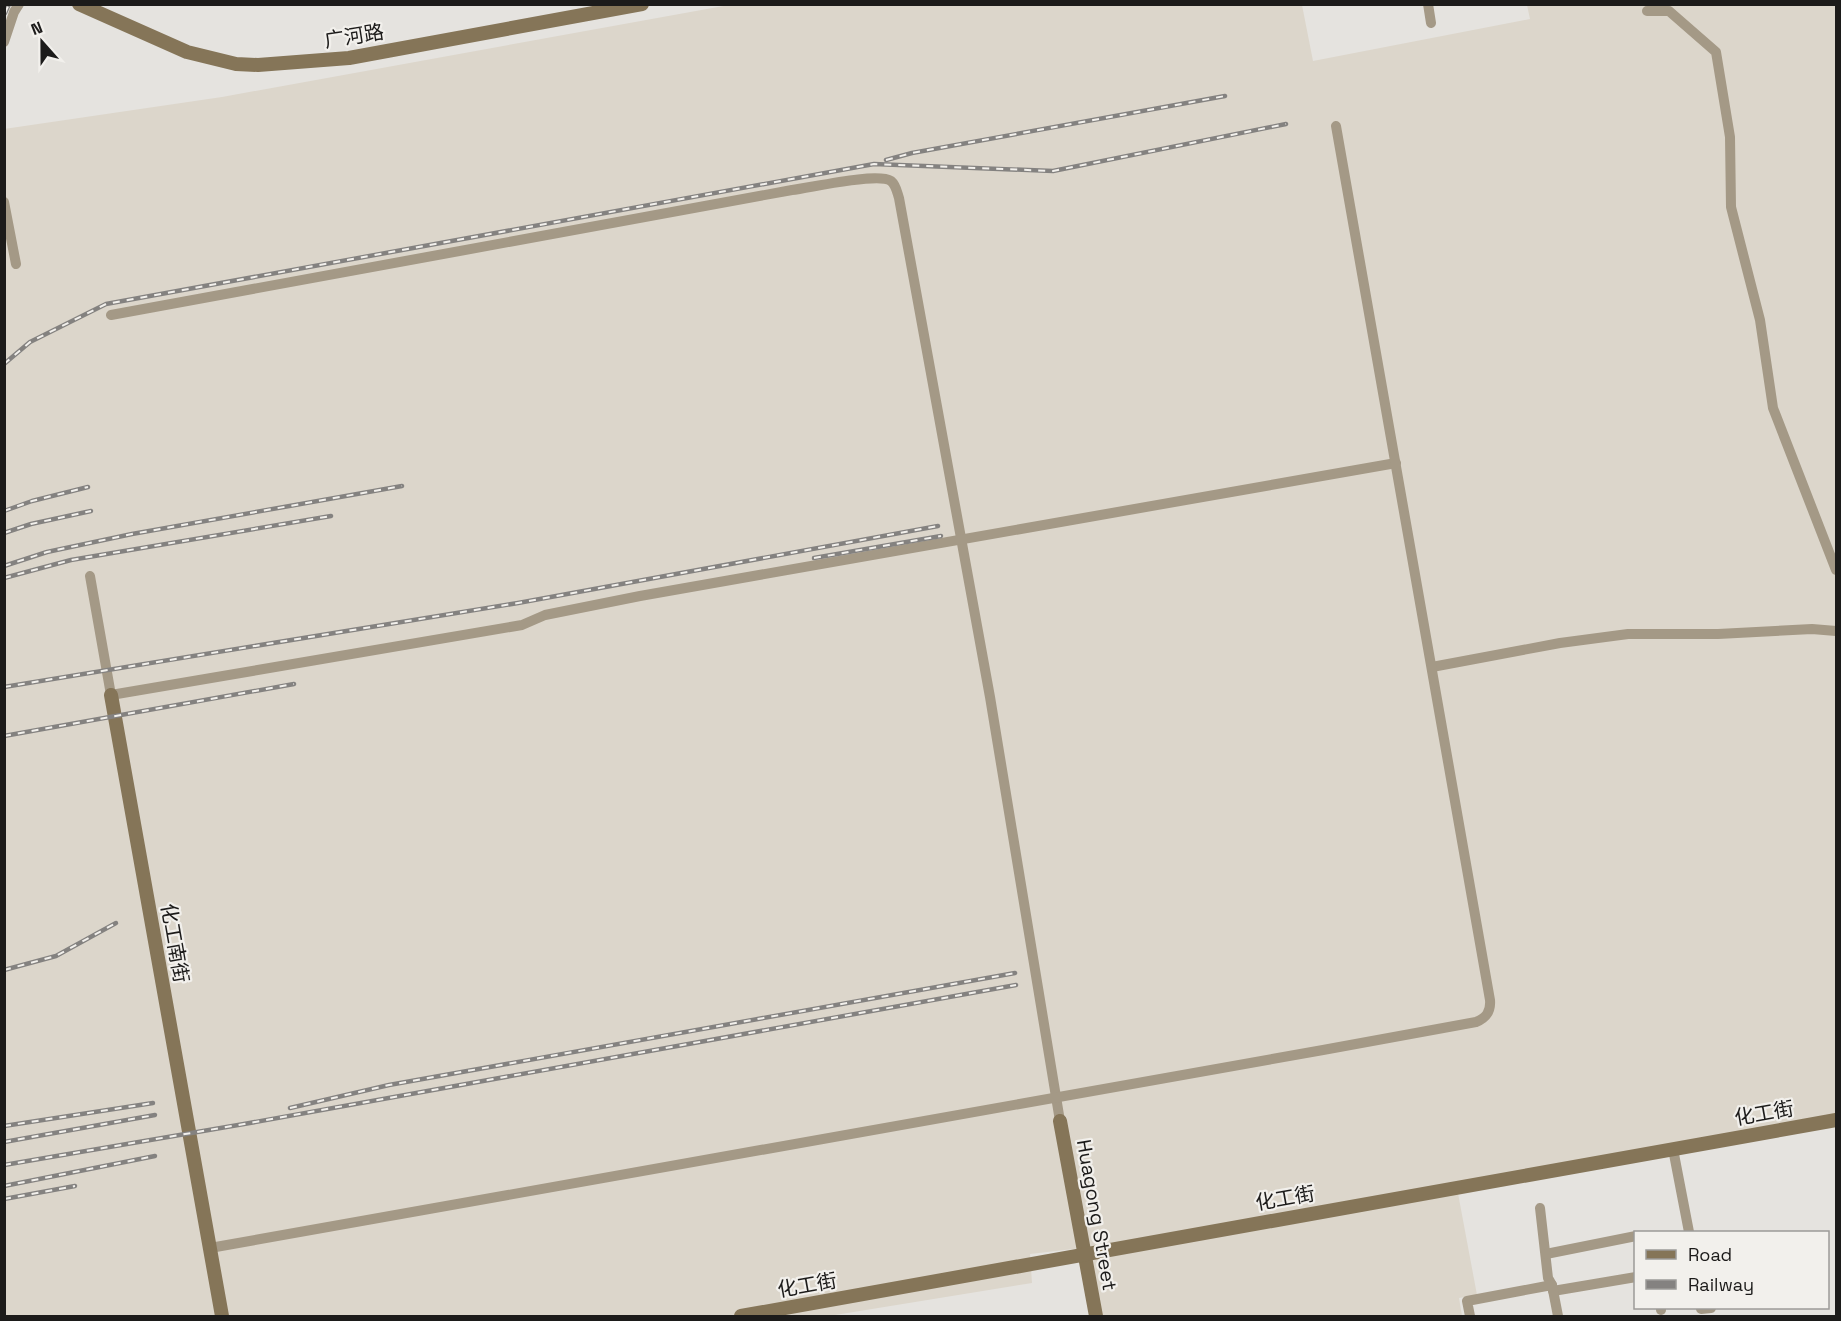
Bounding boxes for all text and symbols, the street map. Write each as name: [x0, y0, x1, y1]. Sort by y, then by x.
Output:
north arrow: [12, 12, 72, 72]
text: N: [28, 17, 46, 40]
street label: 广河路: [322, 18, 386, 54]
street label: 化工南街: [155, 901, 195, 985]
street label: 化工街: [1732, 1095, 1796, 1131]
street label: Huagong Street: [1071, 1137, 1123, 1293]
street label: 化工街: [1253, 1180, 1317, 1216]
legend: [1634, 1231, 1829, 1309]
text: Road: [1688, 1243, 1732, 1266]
street label: 化工街: [775, 1267, 839, 1303]
text: Railway: [1688, 1273, 1754, 1296]

